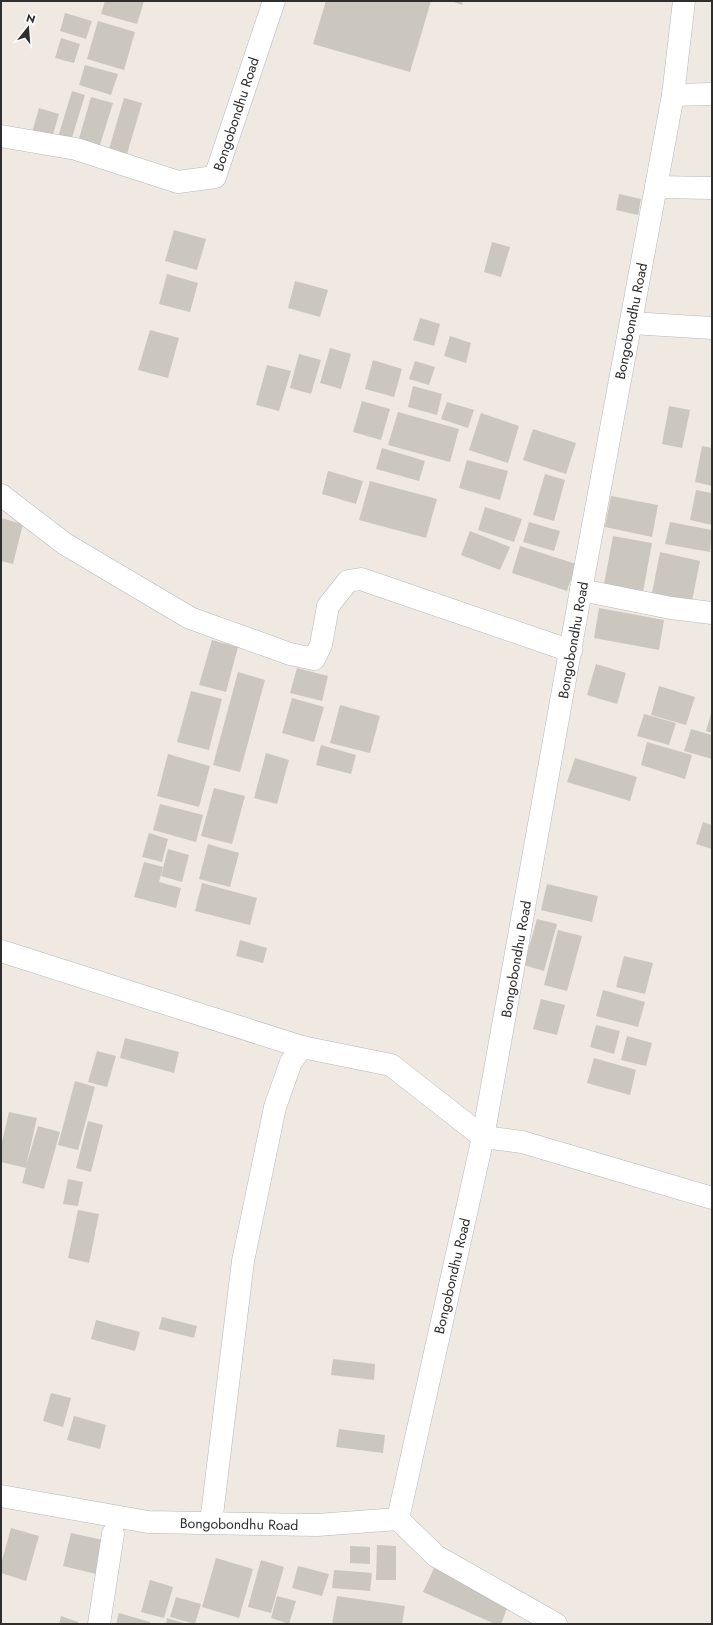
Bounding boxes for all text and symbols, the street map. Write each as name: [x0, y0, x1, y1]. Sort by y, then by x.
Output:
north arrow: [8, 8, 48, 48]
text: N: [24, 10, 37, 27]
street label: Bongobondhu Road: [208, 55, 264, 173]
street label: Bongobondhu Road: [610, 261, 652, 381]
street label: Bongobondhu Road: [553, 580, 593, 700]
street label: Bongobondhu Road: [496, 899, 536, 1019]
street label: Bongobondhu Road: [429, 1216, 475, 1336]
street label: Bongobondhu Road: [180, 1513, 298, 1535]

